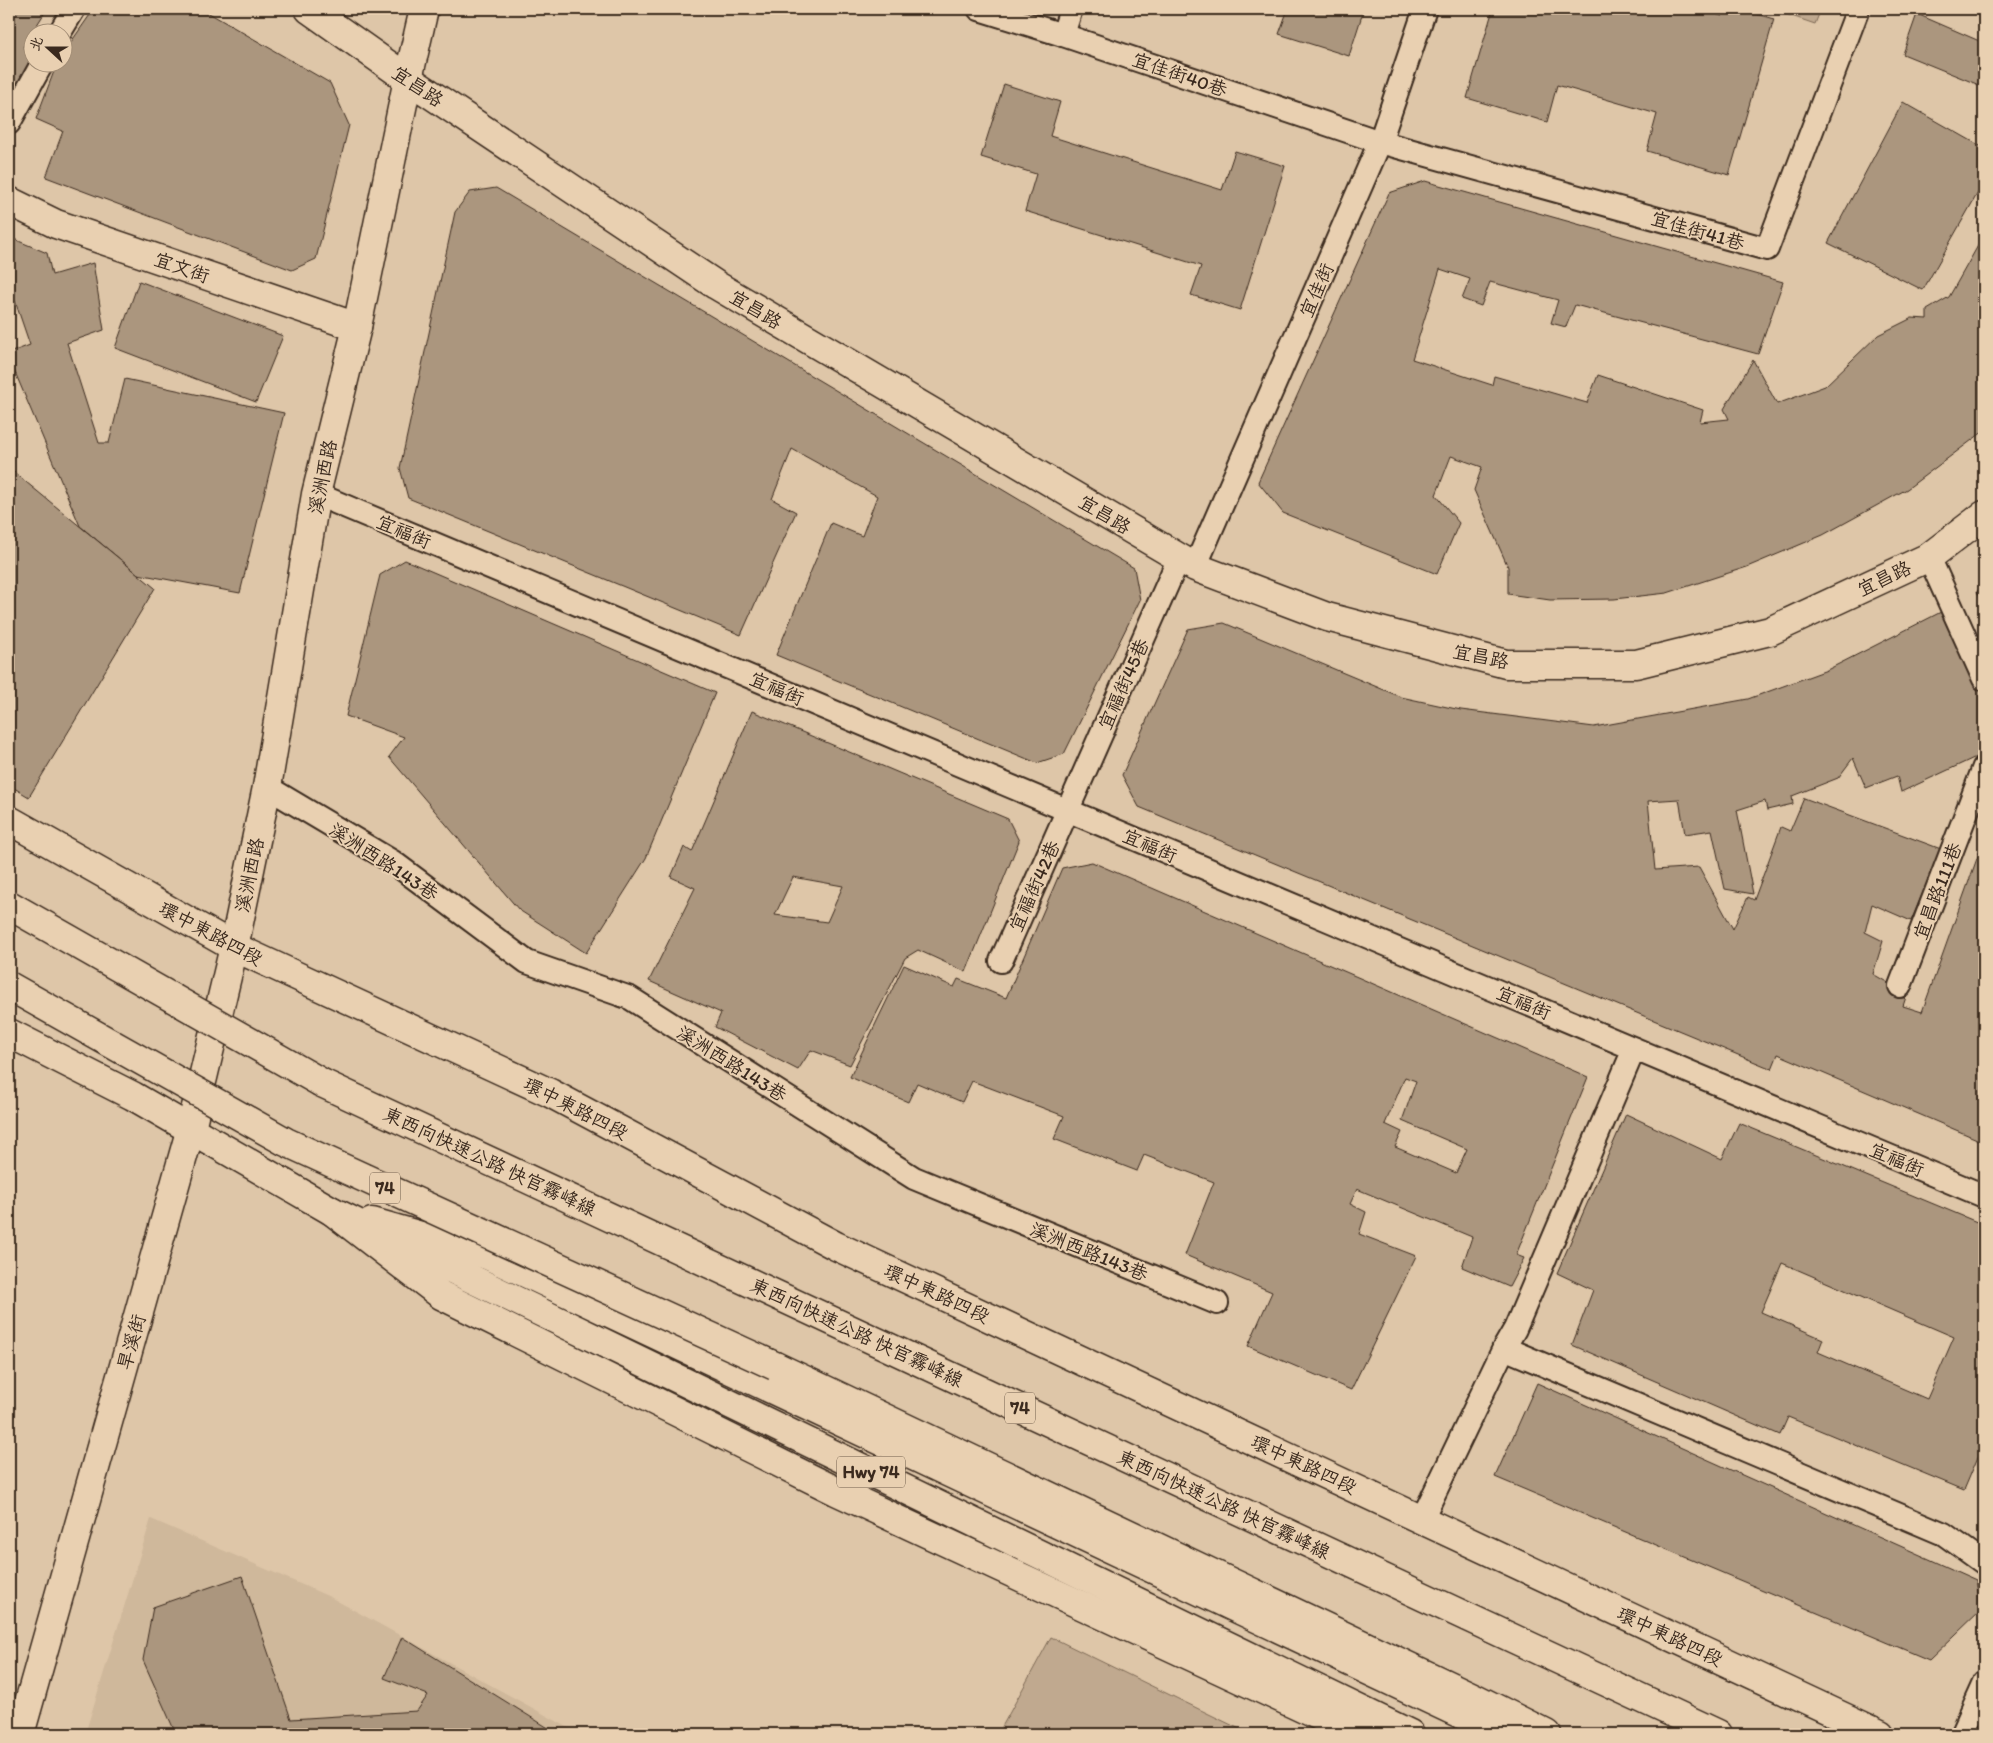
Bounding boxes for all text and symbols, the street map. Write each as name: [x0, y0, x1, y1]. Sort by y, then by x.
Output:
north arrow: [22, 22, 72, 72]
text: 北: [26, 34, 47, 53]
street label: 宜佳街40巷: [1129, 47, 1230, 101]
street label: 宜昌路: [388, 61, 448, 112]
street label: 宜佳街41巷: [1648, 206, 1747, 255]
street label: 宜文街: [151, 247, 213, 288]
street label: 宜佳街: [1294, 259, 1339, 321]
street label: 宜昌路: [725, 285, 786, 334]
street label: 溪洲西路: [303, 438, 342, 517]
street label: 宜昌路: [1074, 490, 1135, 539]
street label: 宜福街: [373, 510, 435, 553]
street label: 宜昌路: [1854, 556, 1915, 601]
street label: 宜福街45巷: [1093, 635, 1154, 733]
street label: 宜昌路: [1451, 639, 1511, 674]
street label: 宜福街: [746, 667, 808, 710]
street label: 溪洲西路143巷: [325, 818, 443, 905]
street label: 宜福街: [1119, 824, 1181, 867]
street label: 溪洲西路: [230, 836, 269, 915]
street label: 宜福街42巷: [1004, 837, 1065, 935]
street label: 宜昌路111巷: [1908, 839, 1967, 943]
street label: 環中東路四段: [155, 897, 266, 970]
street label: 宜福街: [1493, 981, 1555, 1024]
street label: 溪洲西路143巷: [672, 1020, 791, 1106]
street label: 環中東路四段: [520, 1072, 632, 1145]
street label: 東西向快速公路 快官霧峰線: [380, 1102, 600, 1221]
street label: 宜福街: [1866, 1138, 1928, 1181]
road number: 74: [370, 1172, 400, 1204]
street label: 溪洲西路143巷: [1026, 1217, 1151, 1286]
street label: 環中東路四段: [880, 1259, 993, 1328]
street label: 東西向快速公路 快官霧峰線: [747, 1273, 967, 1392]
street label: 旱溪街: [113, 1312, 150, 1373]
road number: 74: [1005, 1392, 1035, 1424]
street label: 環中東路四段: [1247, 1430, 1360, 1499]
street label: 東西向快速公路 快官霧峰線: [1114, 1445, 1334, 1564]
road number: Hwy 74: [837, 1456, 905, 1488]
street label: 環中東路四段: [1613, 1602, 1726, 1671]

